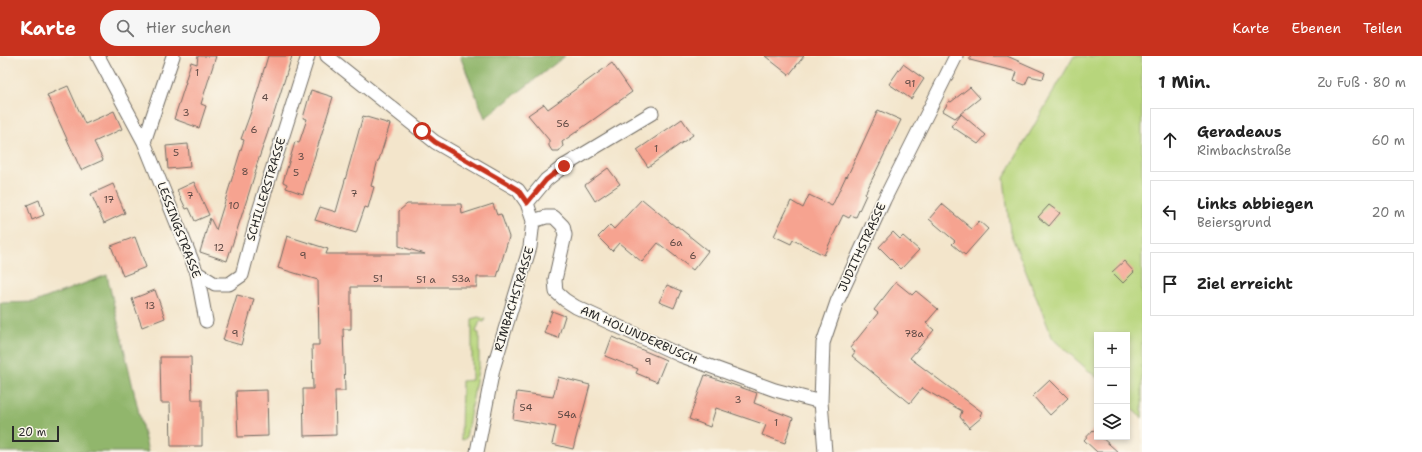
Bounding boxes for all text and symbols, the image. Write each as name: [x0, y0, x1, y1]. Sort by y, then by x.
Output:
search box: [100, 10, 380, 46]
text: Karte: [20, 16, 76, 41]
icon: search: [114, 17, 136, 39]
text: Hier suchen: [146, 18, 231, 38]
text: Karte: [1233, 19, 1270, 37]
text: Ebenen: [1292, 19, 1341, 37]
text: Teilen: [1363, 19, 1402, 37]
house number: 1: [195, 66, 199, 79]
text: 1 Min.: [1158, 71, 1211, 93]
text: Zu Fuß · 80 m: [1317, 74, 1406, 91]
house number: 91: [905, 77, 915, 90]
house number: 4: [262, 91, 269, 104]
house number: 3: [183, 106, 190, 119]
house number: 56: [557, 117, 569, 130]
route start: [413, 122, 431, 140]
text: Geradeaus: [1197, 122, 1282, 142]
house number: 6: [251, 123, 258, 136]
icon: ahead: [1159, 129, 1181, 151]
text: 60 m: [1372, 132, 1405, 149]
street label: SCHILLERSTRASSE: [243, 135, 289, 243]
house number: 1: [654, 142, 658, 155]
text: Rimbachstraße: [1197, 142, 1291, 159]
house number: 5: [173, 146, 179, 159]
house number: 3: [298, 150, 305, 163]
route end: [555, 157, 573, 175]
house number: 8: [242, 165, 249, 178]
house number: 5: [293, 166, 299, 179]
street label: LESSINGSTRASSE: [153, 179, 205, 281]
house number: 7: [351, 187, 358, 200]
house number: 7: [187, 189, 194, 202]
house number: 17: [104, 193, 114, 206]
text: Links abbiegen: [1197, 194, 1313, 214]
house number: 10: [229, 199, 239, 212]
street label: JUDITHSTRASSE: [834, 200, 890, 294]
icon: left: [1159, 201, 1181, 223]
text: 20 m: [1372, 204, 1405, 221]
text: Beiersgrund: [1197, 214, 1271, 231]
house number: 6a: [669, 236, 683, 249]
house number: 12: [214, 241, 224, 254]
street label: RIMBACHSTRASSE: [490, 244, 538, 354]
house number: 9: [300, 249, 307, 262]
house number: 6: [690, 249, 697, 262]
house number: 51: [373, 272, 383, 285]
house number: 53a: [452, 272, 471, 285]
house number: 51 a: [416, 273, 437, 286]
icon: arrive: [1159, 273, 1181, 295]
text: Ziel erreicht: [1197, 274, 1293, 294]
house number: 13: [145, 299, 155, 312]
street label: AM HOLUNDERBUSCH: [578, 302, 700, 368]
house number: 9: [232, 327, 239, 340]
house number: 78a: [904, 327, 925, 340]
map controls: [1094, 332, 1130, 440]
button: +: [1094, 332, 1130, 368]
house number: 9: [645, 355, 652, 368]
button: −: [1094, 368, 1130, 404]
house number: 3: [735, 393, 742, 406]
house number: 54: [520, 401, 532, 414]
button: layers: [1094, 404, 1130, 440]
house number: 54a: [558, 408, 577, 421]
house number: 1: [774, 416, 778, 429]
scale bar: [12, 424, 59, 443]
text: 20 m: [18, 425, 46, 440]

